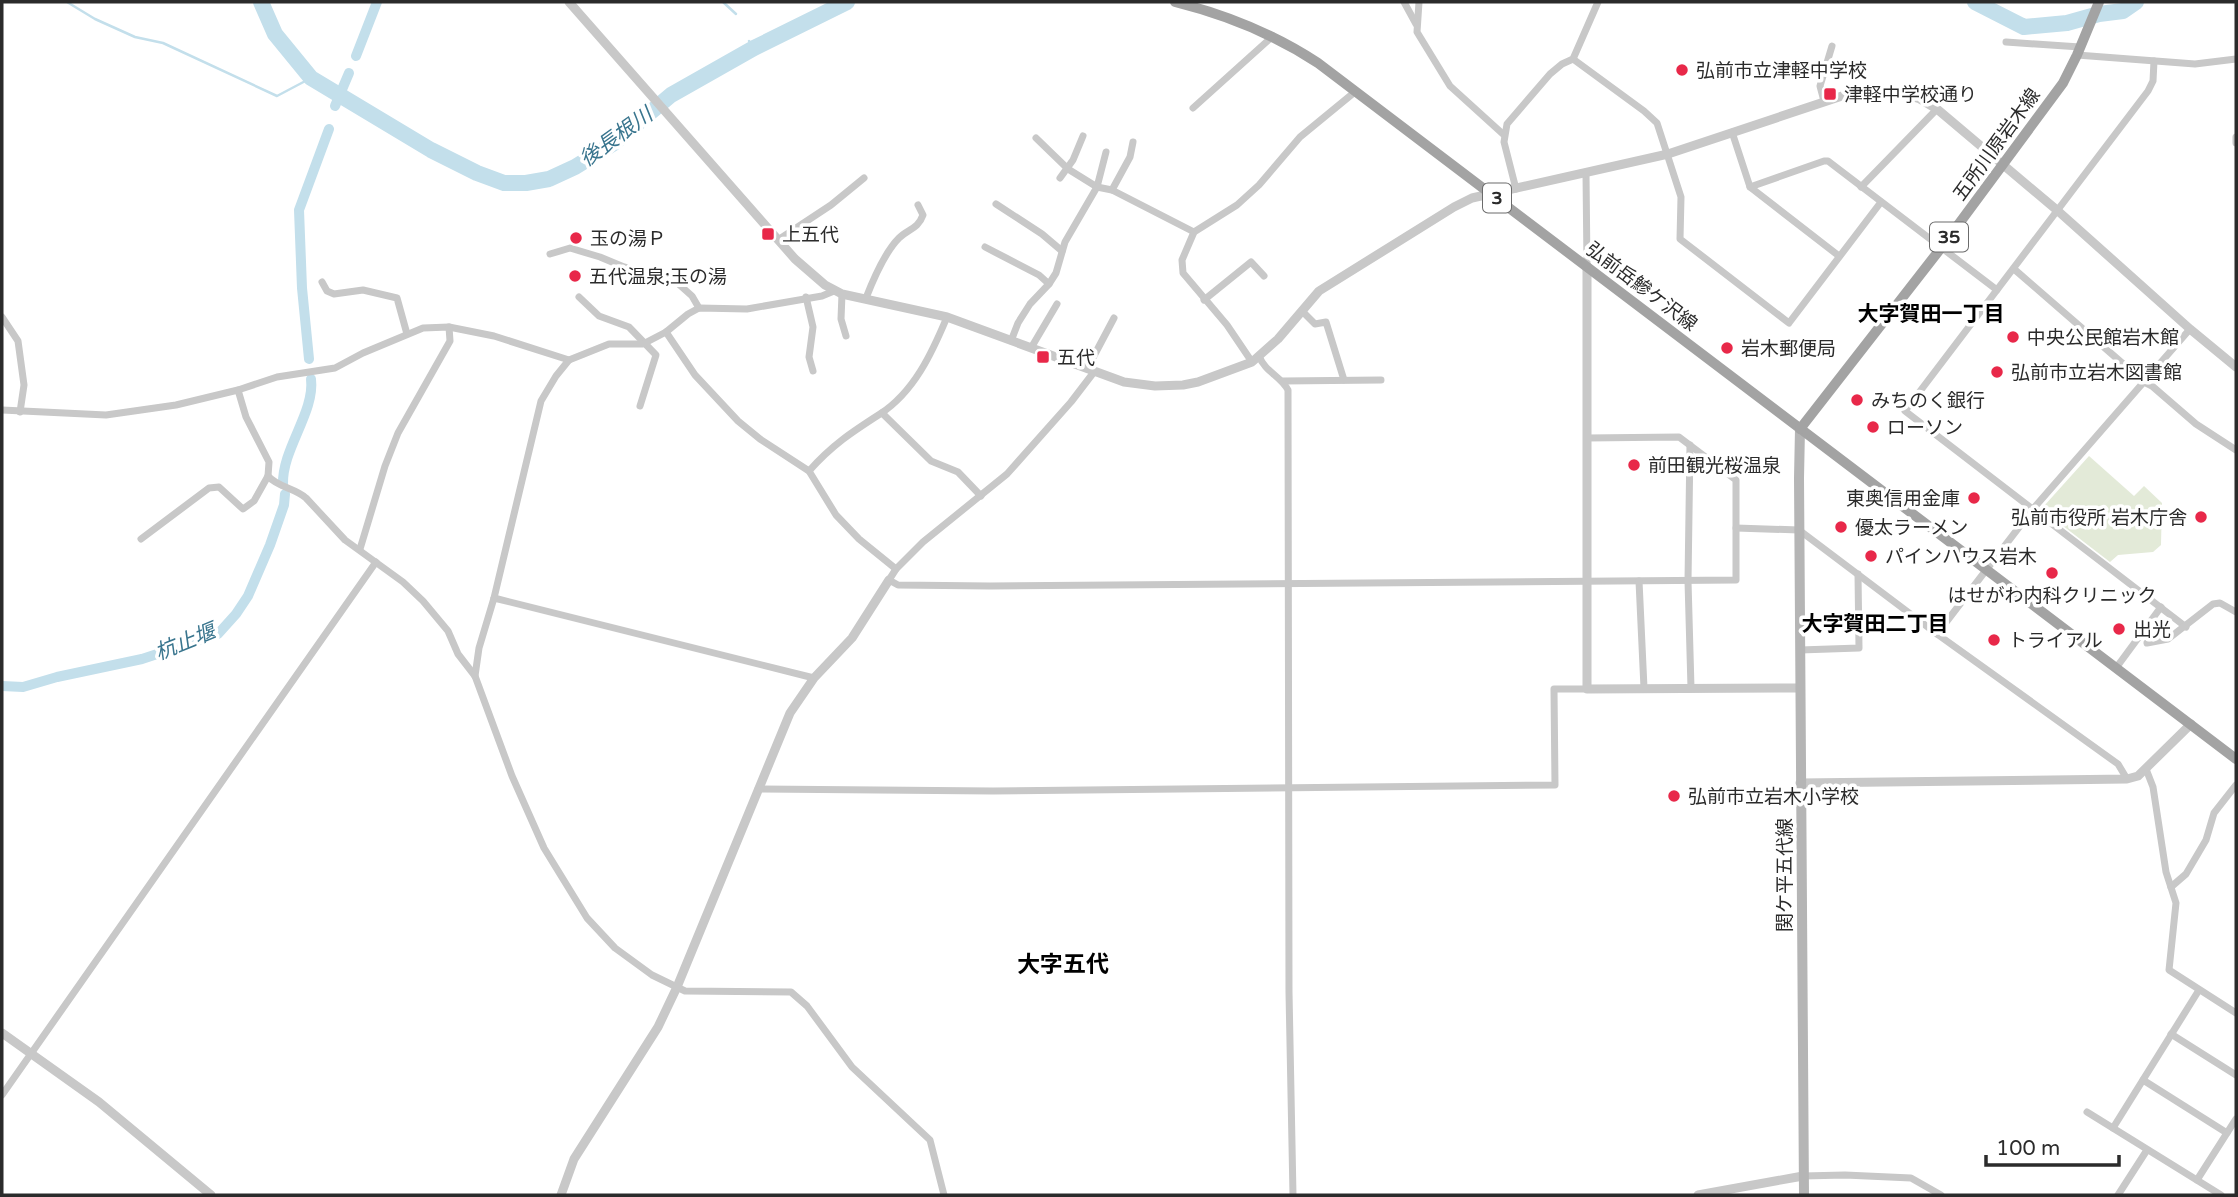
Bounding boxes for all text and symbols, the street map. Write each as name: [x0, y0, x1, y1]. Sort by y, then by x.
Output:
place label: 弘前市立津軽中学校: [1696, 60, 1867, 82]
marker: 弘前市立津軽中学校: [1674, 62, 1690, 78]
place label: 津軽中学校通り: [1844, 84, 1977, 106]
street label: 五所川原岩木線: [1949, 84, 2045, 205]
marker: 津軽中学校通り: [1822, 86, 1838, 102]
water label: 後長根川: [575, 101, 659, 172]
road number: 3: [1483, 183, 1511, 212]
road number: 35: [1930, 222, 1968, 251]
place label: 上五代: [782, 224, 839, 246]
marker: 上五代: [760, 226, 776, 242]
place label: 玉の湯Ｐ: [590, 228, 666, 250]
marker: 玉の湯Ｐ: [568, 230, 584, 246]
street label: 弘前岳鰺ケ沢線: [1582, 238, 1701, 336]
place label: 五代温泉;玉の湯: [589, 266, 727, 288]
marker: 五代温泉;玉の湯: [567, 268, 583, 284]
district label: 大字賀田一丁目: [1858, 302, 2005, 327]
place label: 中央公民館岩木館: [2027, 327, 2179, 349]
marker: 中央公民館岩木館: [2005, 329, 2021, 345]
place label: 岩木郵便局: [1741, 338, 1836, 360]
marker: 岩木郵便局: [1719, 340, 1735, 356]
place label: 五代: [1057, 347, 1095, 369]
marker: 五代: [1035, 349, 1051, 365]
place label: 弘前市立岩木図書館: [2011, 362, 2182, 384]
marker: 弘前市立岩木図書館: [1989, 364, 2005, 380]
place label: みちのく銀行: [1871, 390, 1985, 412]
marker: みちのく銀行: [1849, 392, 1865, 408]
place label: ローソン: [1887, 417, 1963, 439]
marker: ローソン: [1865, 419, 1881, 435]
place label: 前田観光桜温泉: [1648, 455, 1781, 477]
marker: 前田観光桜温泉: [1626, 457, 1642, 473]
place label: 東奥信用金庫: [1846, 488, 1960, 510]
marker: 東奥信用金庫: [1966, 490, 1982, 506]
place label: 弘前市役所 岩木庁舎: [2011, 507, 2187, 529]
marker: 弘前市役所 岩木庁舎: [2193, 509, 2209, 525]
place label: 優太ラーメン: [1855, 517, 1968, 539]
marker: 優太ラーメン: [1833, 519, 1849, 535]
place label: パインハウス岩木: [1885, 546, 2037, 568]
marker: パインハウス岩木: [1863, 548, 1879, 564]
marker: はせがわ内科クリニック: [2044, 565, 2060, 581]
place label: はせがわ内科クリニック: [1947, 585, 2157, 607]
district label: 大字賀田二丁目: [1802, 612, 1949, 637]
water label: 杭止堰: [151, 618, 223, 666]
place label: 出光: [2133, 619, 2171, 641]
marker: 出光: [2111, 621, 2127, 637]
place label: トライアル: [2008, 630, 2103, 652]
marker: トライアル: [1986, 632, 2002, 648]
place label: 弘前市立岩木小学校: [1688, 786, 1859, 808]
marker: 弘前市立岩木小学校: [1666, 788, 1682, 804]
street label: 関ケ平五代線: [1774, 818, 1796, 932]
district label: 大字五代: [1017, 951, 1109, 979]
scale bar: [1986, 1124, 2119, 1168]
text: 100 m: [1996, 1136, 2060, 1161]

